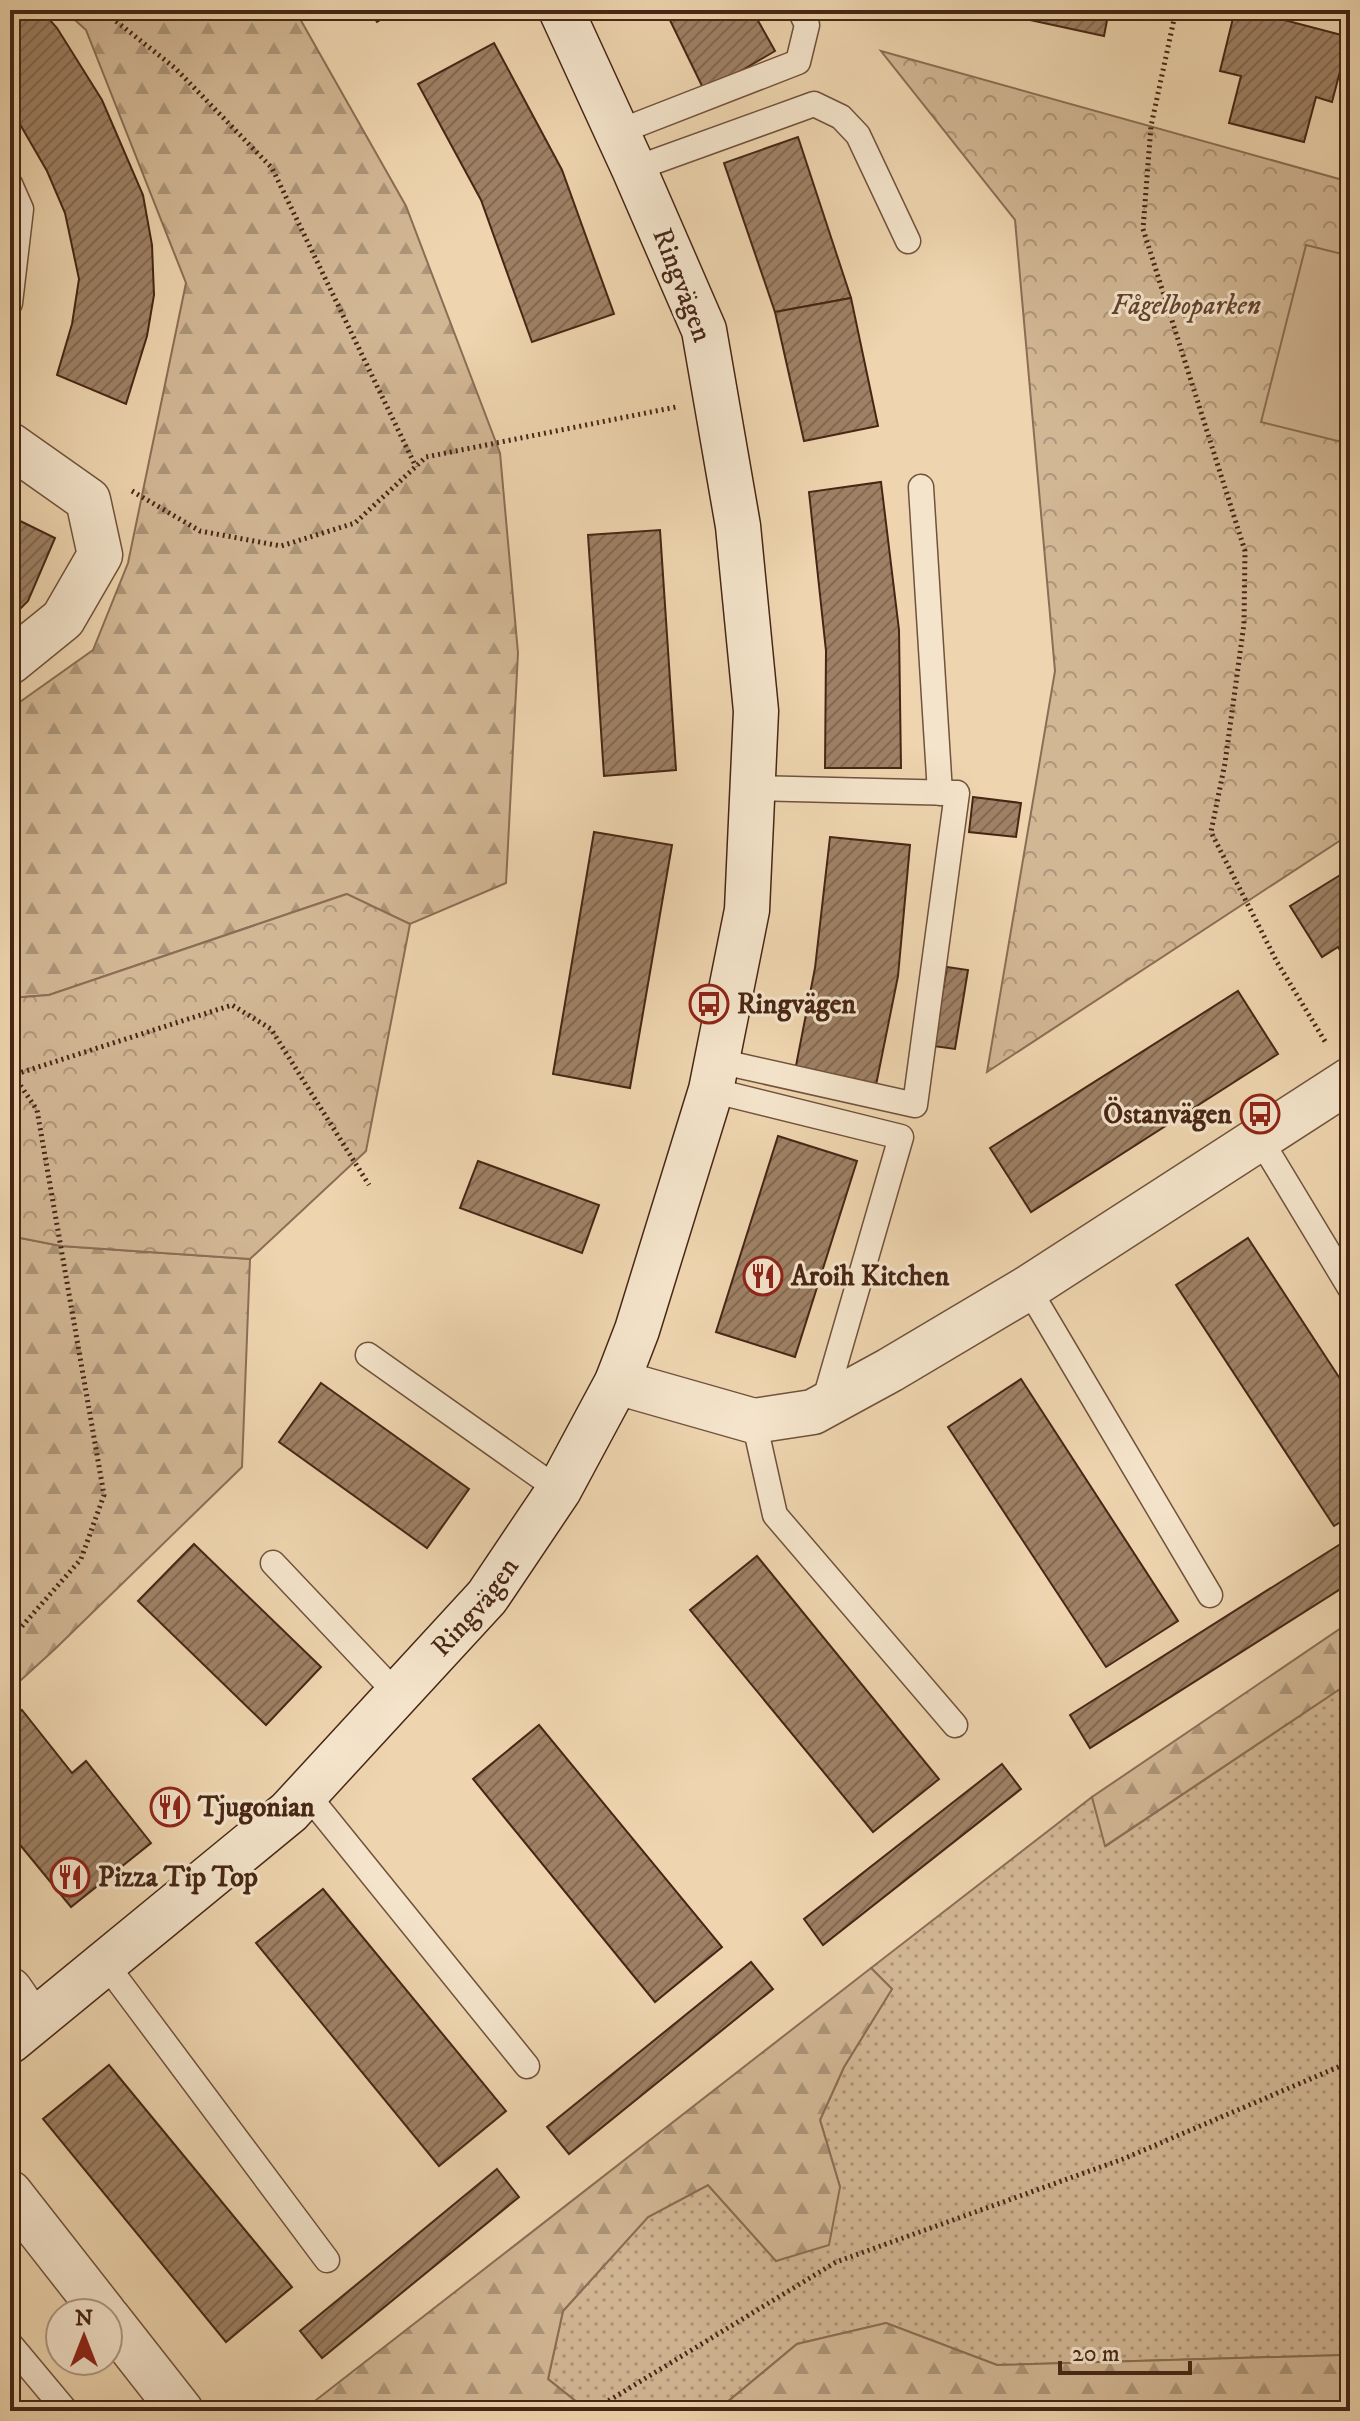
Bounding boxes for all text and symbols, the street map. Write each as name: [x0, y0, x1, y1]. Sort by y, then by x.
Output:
street label: Ringvägen: [644, 223, 720, 347]
park label: Fågelboparken: [1111, 288, 1261, 323]
bus stop icon: Ringvägen: [688, 983, 730, 1025]
place label: Ringvägen: [737, 987, 856, 1022]
bus stop icon: Östanvägen: [1239, 1093, 1281, 1135]
place label: Östanvägen: [1103, 1096, 1232, 1132]
restaurant icon: Aroih Kitchen: [742, 1255, 784, 1297]
place label: Aroih Kitchen: [790, 1259, 950, 1294]
street label: Ringvägen: [424, 1550, 526, 1664]
restaurant icon: Tjugonian: [149, 1786, 191, 1828]
place label: Tjugonian: [197, 1790, 315, 1825]
restaurant icon: Pizza Tip Top: [49, 1856, 91, 1898]
place label: Pizza Tip Top: [98, 1860, 258, 1895]
north arrow: [44, 2297, 124, 2377]
text: N: [75, 2305, 93, 2332]
scale bar: [1060, 2325, 1190, 2375]
text: 20 m: [1072, 2339, 1120, 2369]

